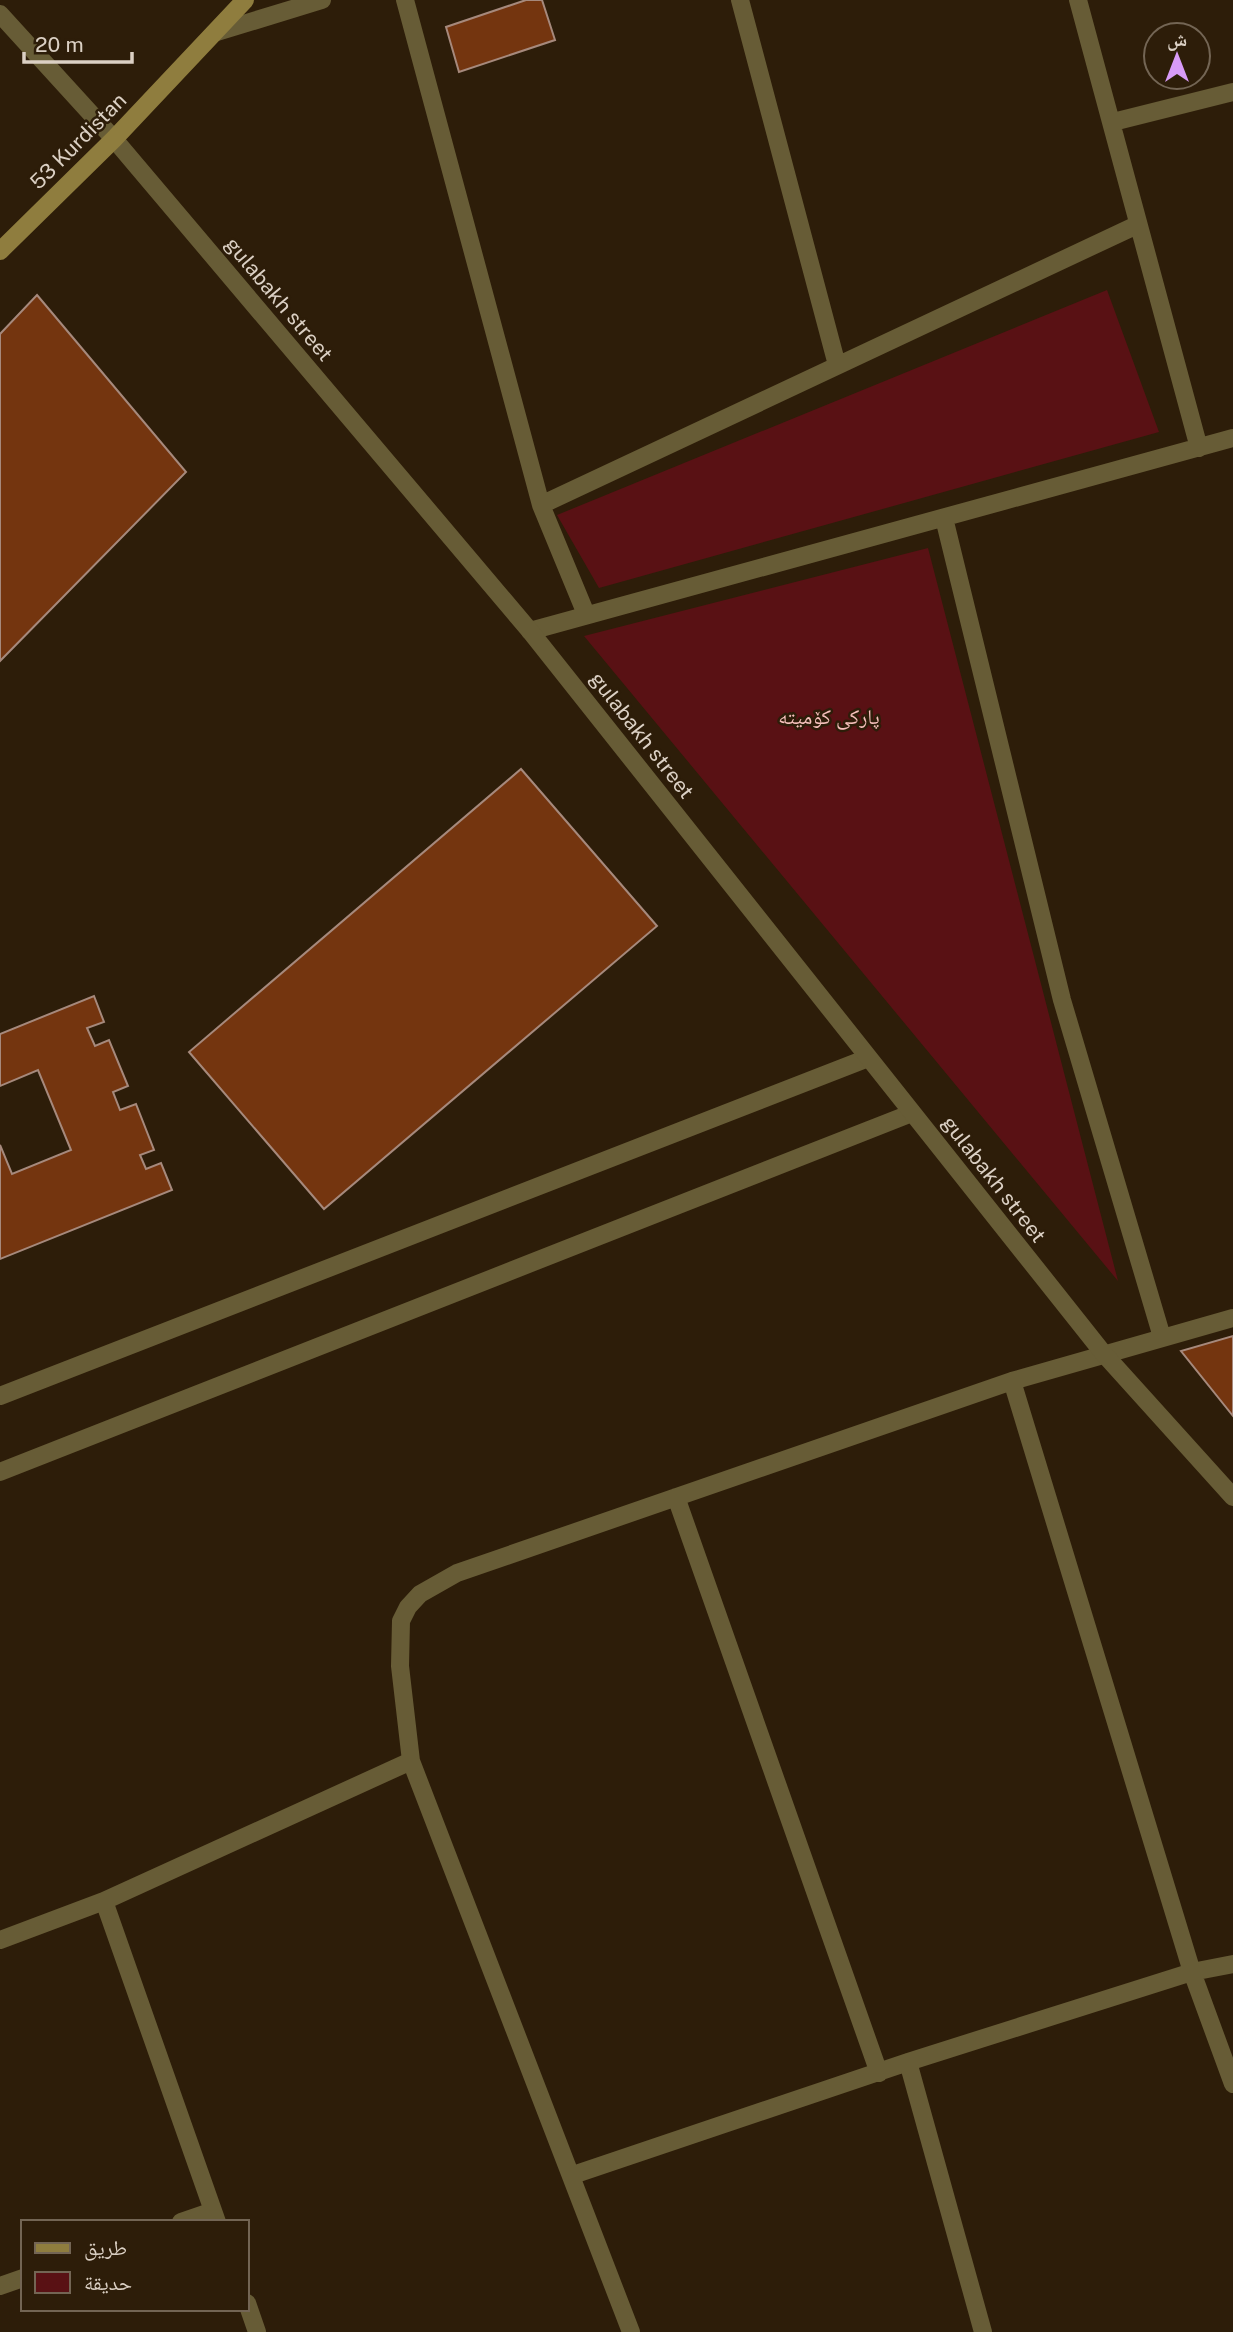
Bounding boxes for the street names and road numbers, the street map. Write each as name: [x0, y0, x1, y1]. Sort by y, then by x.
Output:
street label: 53 Kurdistan: [25, 88, 131, 194]
street label: gulabakh street: [220, 232, 338, 366]
street label: gulabakh street: [585, 667, 699, 803]
street label: gulabakh street: [937, 1111, 1051, 1247]

